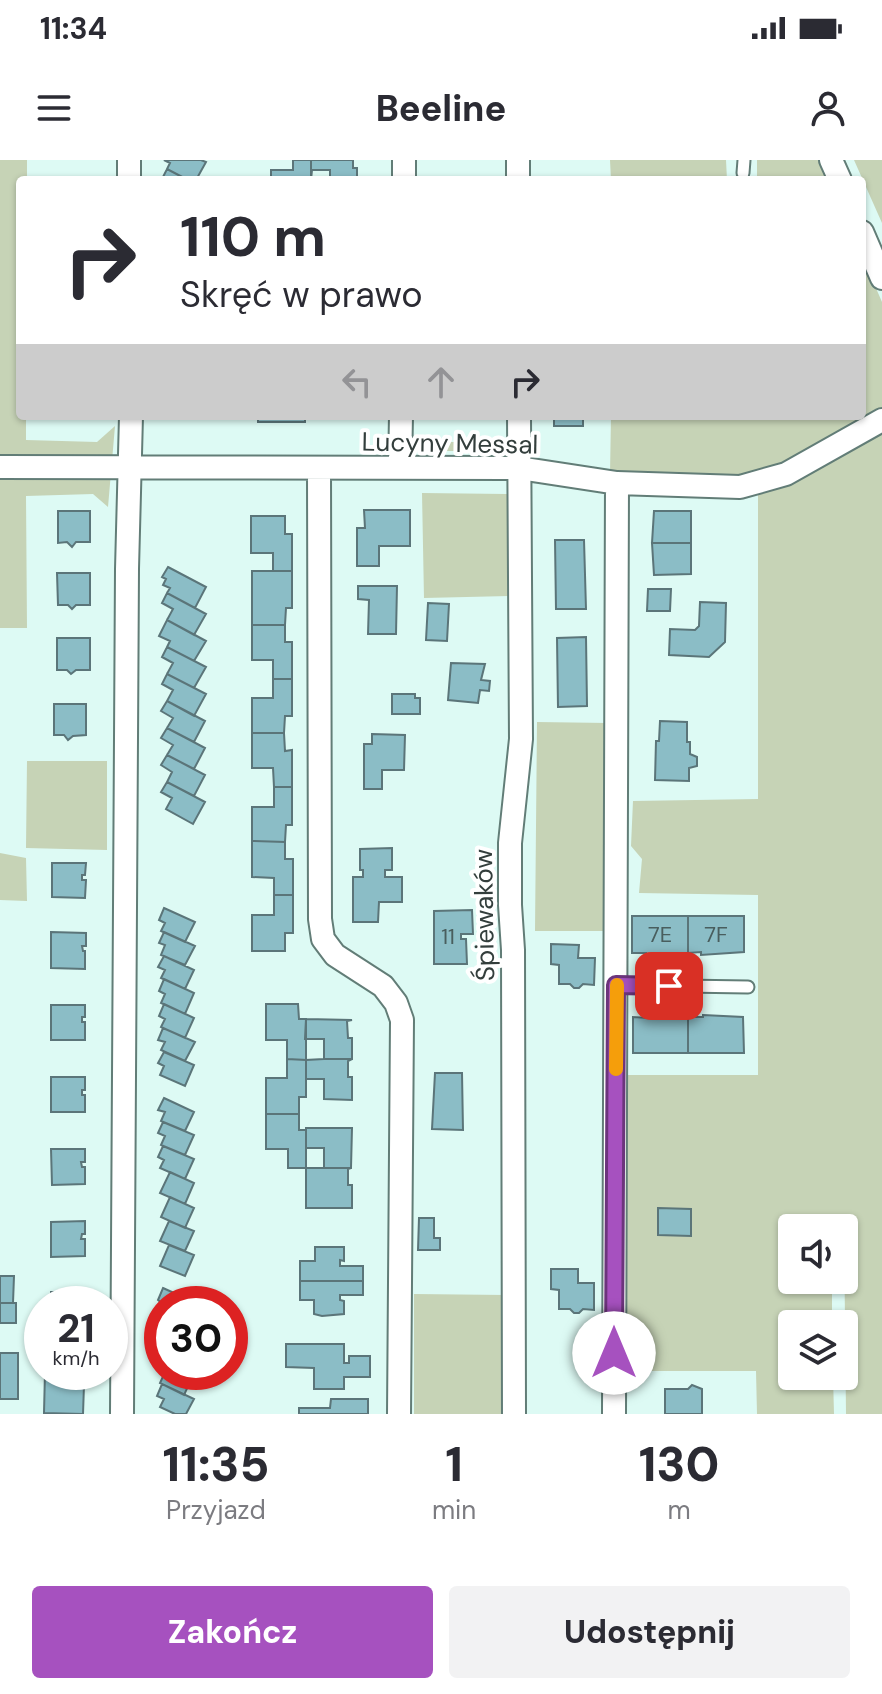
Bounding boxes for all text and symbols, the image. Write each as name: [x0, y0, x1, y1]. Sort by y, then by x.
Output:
text: 11:34: [40, 9, 107, 48]
text: Beeline: [376, 85, 506, 132]
icon: menu: [32, 86, 76, 130]
icon: person: [806, 86, 850, 130]
text: 110 m: [180, 200, 326, 273]
icon: right: [48, 208, 152, 312]
text: Skręć w prawo: [180, 271, 423, 318]
icon: left: [335, 360, 379, 404]
icon: ahead: [419, 360, 463, 404]
icon: right: [503, 360, 547, 404]
street label: Lucyny Messal: [361, 424, 539, 462]
street label: Śpiewaków: [466, 848, 502, 981]
house number: 7E: [648, 920, 672, 949]
house number: 7F: [704, 920, 728, 949]
house number: 11: [441, 922, 455, 951]
pin: [635, 952, 703, 1020]
icon: arrive: [647, 964, 691, 1008]
map controls: [778, 1214, 858, 1390]
button: sound: [778, 1214, 858, 1294]
speed limit sign: 30: [144, 1286, 248, 1390]
text: 21: [57, 1302, 95, 1354]
button: layers: [778, 1310, 858, 1390]
position arrow: [572, 1311, 656, 1395]
text: km/h: [52, 1345, 100, 1371]
text: 11:35: [163, 1433, 269, 1496]
text: 1: [445, 1433, 463, 1496]
text: 130: [639, 1433, 719, 1496]
text: Przyjazd: [166, 1493, 266, 1527]
text: min: [432, 1493, 476, 1527]
text: m: [668, 1493, 691, 1527]
button: Zakończ: [32, 1586, 433, 1678]
button: Udostępnij: [449, 1586, 850, 1678]

